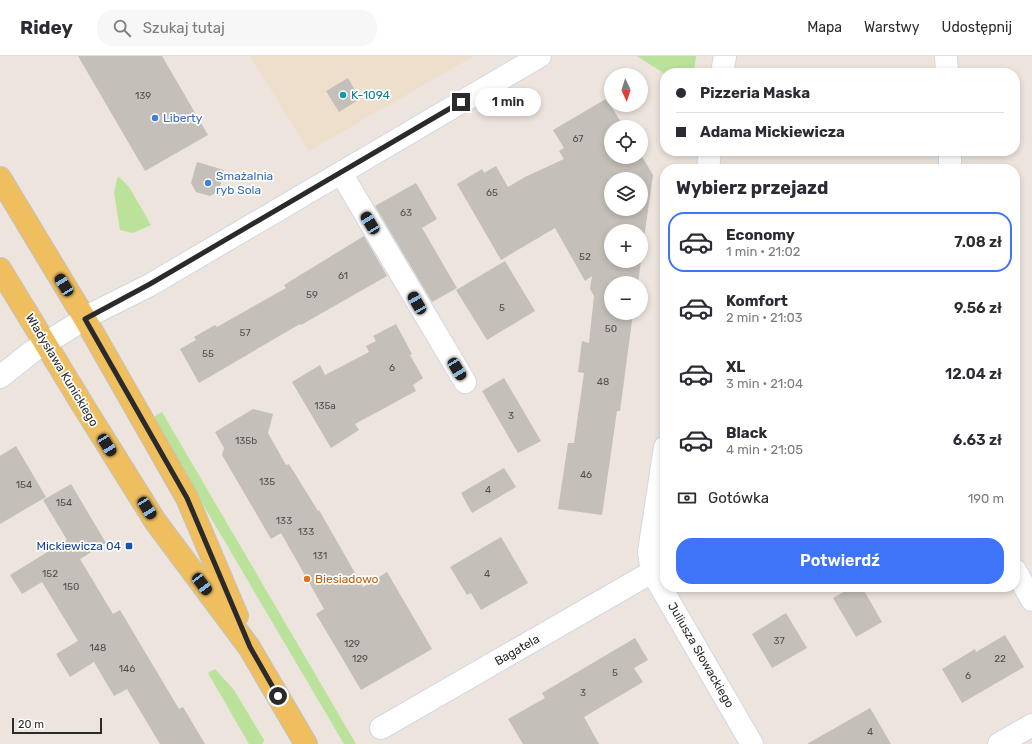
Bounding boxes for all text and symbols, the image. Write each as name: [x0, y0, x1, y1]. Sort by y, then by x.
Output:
search box: [97, 10, 377, 46]
text: Ridey: [20, 16, 73, 39]
icon: search: [111, 17, 133, 39]
text: Szukaj tutaj: [143, 19, 225, 37]
text: Mapa: [807, 19, 842, 36]
text: Warstwy: [864, 19, 920, 36]
text: Udostępnij: [942, 19, 1012, 36]
north arrow: [604, 68, 648, 112]
map controls: [604, 68, 648, 320]
text: Pizzeria Maska: [700, 84, 810, 102]
place label: K-1094: [351, 88, 391, 102]
callout: 1 min: [475, 88, 541, 116]
house number: 139: [135, 90, 151, 102]
marker: K-1094: [338, 90, 348, 100]
route end: [452, 93, 470, 111]
text: 1 min: [492, 94, 524, 109]
place label: Liberty: [163, 111, 203, 125]
marker: Liberty: [150, 113, 160, 123]
button: locate: [604, 120, 648, 164]
text: Adama Mickiewicza: [700, 123, 845, 141]
house number: 67: [573, 133, 583, 145]
place label: Smażalnia ryb Sola: [216, 169, 273, 197]
button: layers: [604, 172, 648, 216]
text: Wybierz przejazd: [676, 177, 828, 199]
marker: Smażalnia ryb Sola: [203, 178, 213, 188]
house number: 65: [486, 187, 498, 199]
house number: 63: [400, 207, 412, 219]
car: [359, 210, 381, 236]
button: +: [604, 224, 648, 268]
icon: car: [678, 224, 714, 260]
text: Economy: [726, 226, 795, 244]
text: 7.08 zł: [954, 233, 1002, 251]
text: 1 min · 21:02: [726, 244, 800, 259]
house number: 52: [579, 251, 591, 263]
house number: 61: [338, 270, 348, 282]
car: [53, 272, 75, 298]
button: −: [604, 276, 648, 320]
house number: 59: [306, 289, 318, 301]
car: [406, 290, 428, 316]
icon: car: [678, 290, 714, 326]
text: Komfort: [726, 292, 788, 310]
text: 9.56 zł: [954, 299, 1002, 317]
house number: 5: [499, 302, 505, 314]
text: 2 min · 21:03: [726, 310, 803, 325]
street label: Władysława Kunickiego: [23, 311, 101, 429]
house number: 50: [605, 323, 617, 335]
house number: 57: [239, 327, 251, 339]
house number: 55: [202, 348, 214, 360]
car: [446, 356, 468, 382]
icon: car: [678, 356, 714, 392]
text: XL: [726, 358, 745, 376]
house number: 6: [389, 362, 395, 374]
text: 12.04 zł: [945, 365, 1002, 383]
house number: 48: [597, 376, 609, 388]
text: 3 min · 21:04: [726, 376, 803, 391]
house number: 135a: [314, 400, 336, 412]
house number: 3: [508, 410, 514, 422]
icon: car: [678, 422, 714, 458]
text: Black: [726, 424, 767, 442]
text: 6.63 zł: [953, 431, 1002, 449]
car: [96, 432, 118, 458]
house number: 135b: [235, 435, 257, 447]
text: 4 min · 21:05: [726, 442, 803, 457]
house number: 46: [580, 469, 592, 481]
house number: 135: [259, 476, 275, 488]
house number: 154: [16, 479, 32, 491]
house number: 4: [485, 484, 491, 496]
icon: cash: [676, 487, 698, 509]
text: Gotówka: [708, 489, 769, 507]
text: 190 m: [968, 491, 1004, 506]
car: [136, 495, 158, 521]
house number: 154: [56, 497, 72, 509]
house number: 133: [276, 515, 292, 527]
house number: 133: [298, 526, 314, 538]
button: Potwierdź: [676, 538, 1004, 584]
place label: Mickiewicza 04: [36, 539, 122, 553]
marker: Mickiewicza 04: [124, 541, 134, 551]
house number: 131: [313, 550, 327, 562]
house number: 152: [42, 568, 58, 580]
house number: 4: [484, 568, 490, 580]
car: [190, 571, 214, 597]
place label: Biesiadowo: [315, 572, 379, 586]
marker: Biesiadowo: [302, 574, 312, 584]
house number: 150: [63, 581, 79, 593]
street label: Juliusza Słowackiego: [665, 600, 737, 710]
street label: Bagatela: [492, 632, 542, 668]
house number: 37: [773, 635, 785, 647]
house number: 129: [344, 638, 360, 650]
house number: 148: [90, 642, 106, 654]
house number: 129: [352, 653, 368, 665]
house number: 22: [994, 653, 1006, 665]
house number: 146: [119, 663, 135, 675]
house number: 5: [612, 667, 618, 679]
house number: 6: [965, 670, 971, 682]
route start: [269, 687, 287, 705]
house number: 3: [580, 687, 586, 699]
scale bar: [12, 716, 102, 735]
text: 20 m: [18, 718, 44, 731]
house number: 4: [867, 726, 873, 738]

